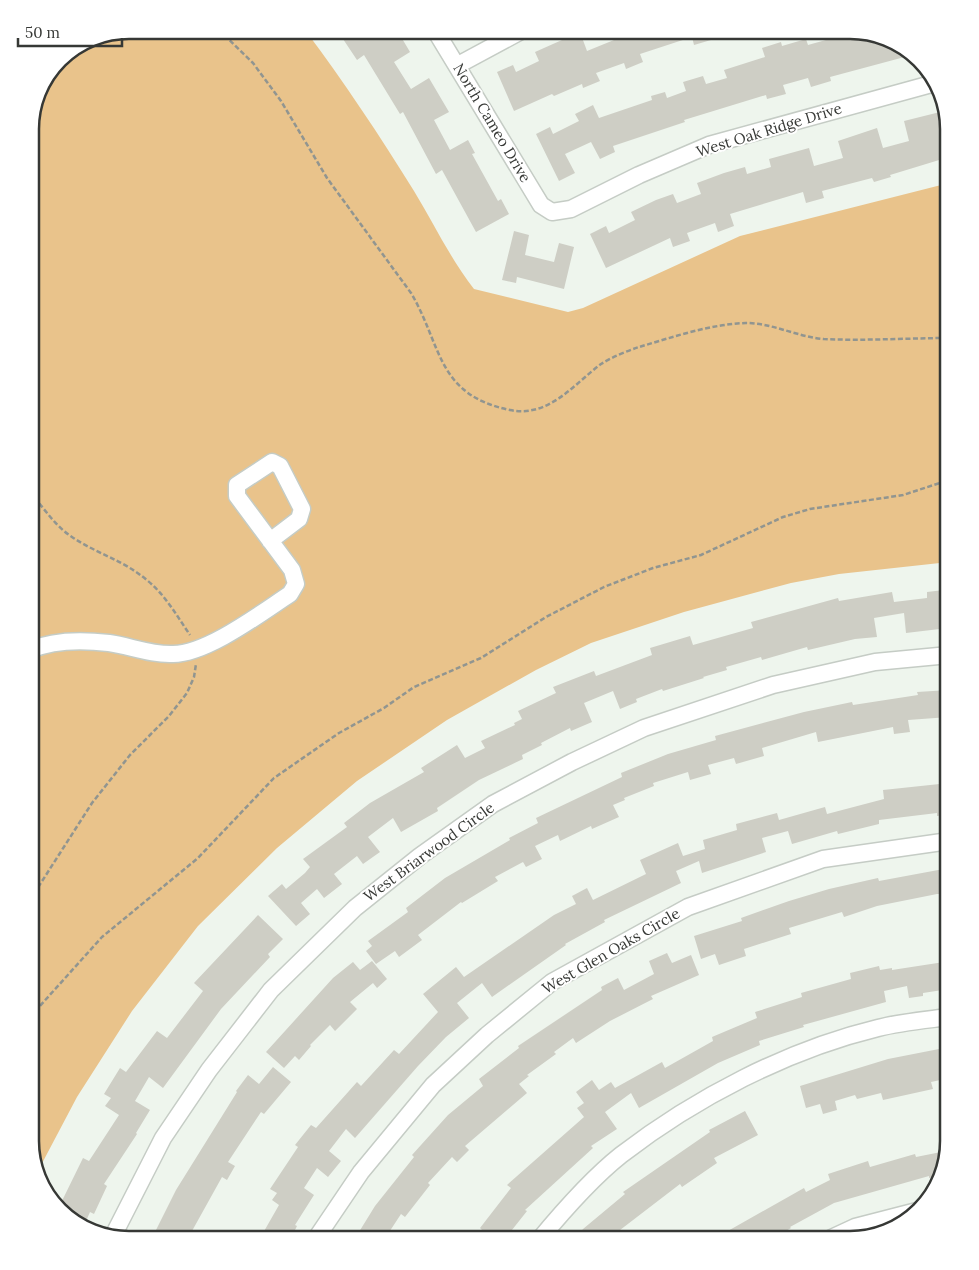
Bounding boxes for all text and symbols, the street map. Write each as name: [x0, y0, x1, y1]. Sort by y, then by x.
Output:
scale bar: [18, 15, 121, 47]
text: 50 m: [25, 23, 60, 42]
street label: North Cameo Drive: [449, 60, 535, 186]
street label: West Oak Ridge Drive: [694, 98, 844, 161]
street label: West Briarwood Circle: [360, 798, 498, 905]
street label: West Glen Oaks Circle: [539, 903, 683, 998]

